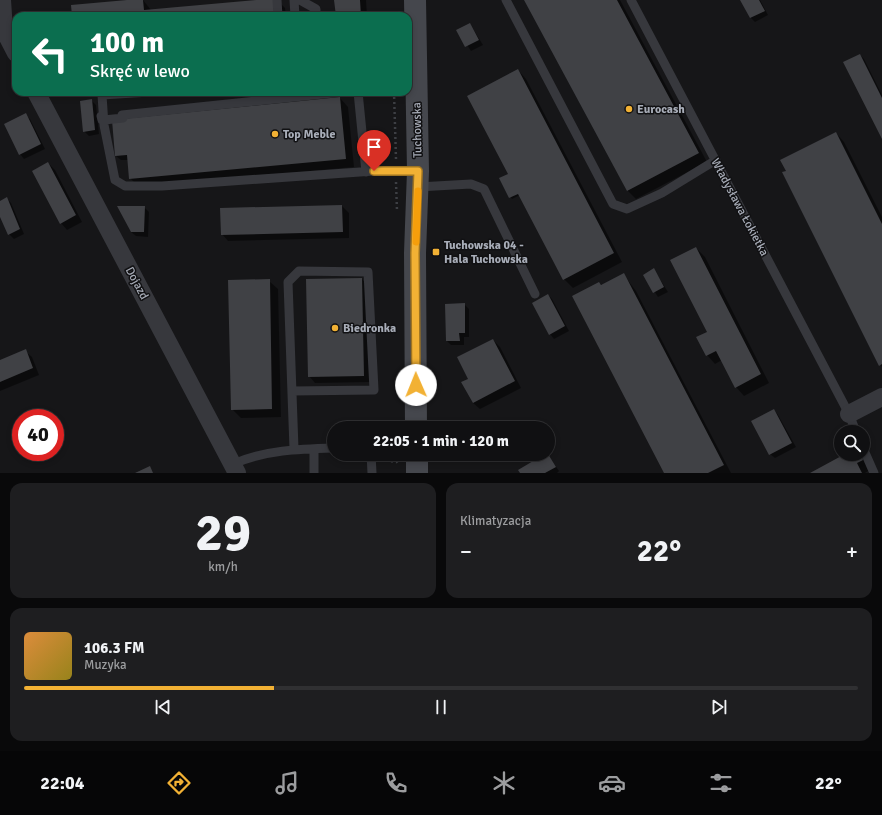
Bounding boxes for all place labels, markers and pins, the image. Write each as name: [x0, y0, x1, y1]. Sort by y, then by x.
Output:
place label: Eurocash: [637, 102, 685, 117]
marker: Eurocash: [624, 104, 634, 114]
place label: Top Meble: [283, 127, 335, 142]
marker: Top Meble: [270, 129, 280, 139]
pin: [357, 130, 391, 171]
place label: Tuchowska 04 - Hala Tuchowska: [444, 238, 528, 267]
marker: Tuchowska 04 - Hala Tuchowska: [431, 247, 441, 257]
place label: Biedronka: [343, 321, 396, 336]
marker: Biedronka: [330, 323, 340, 333]

